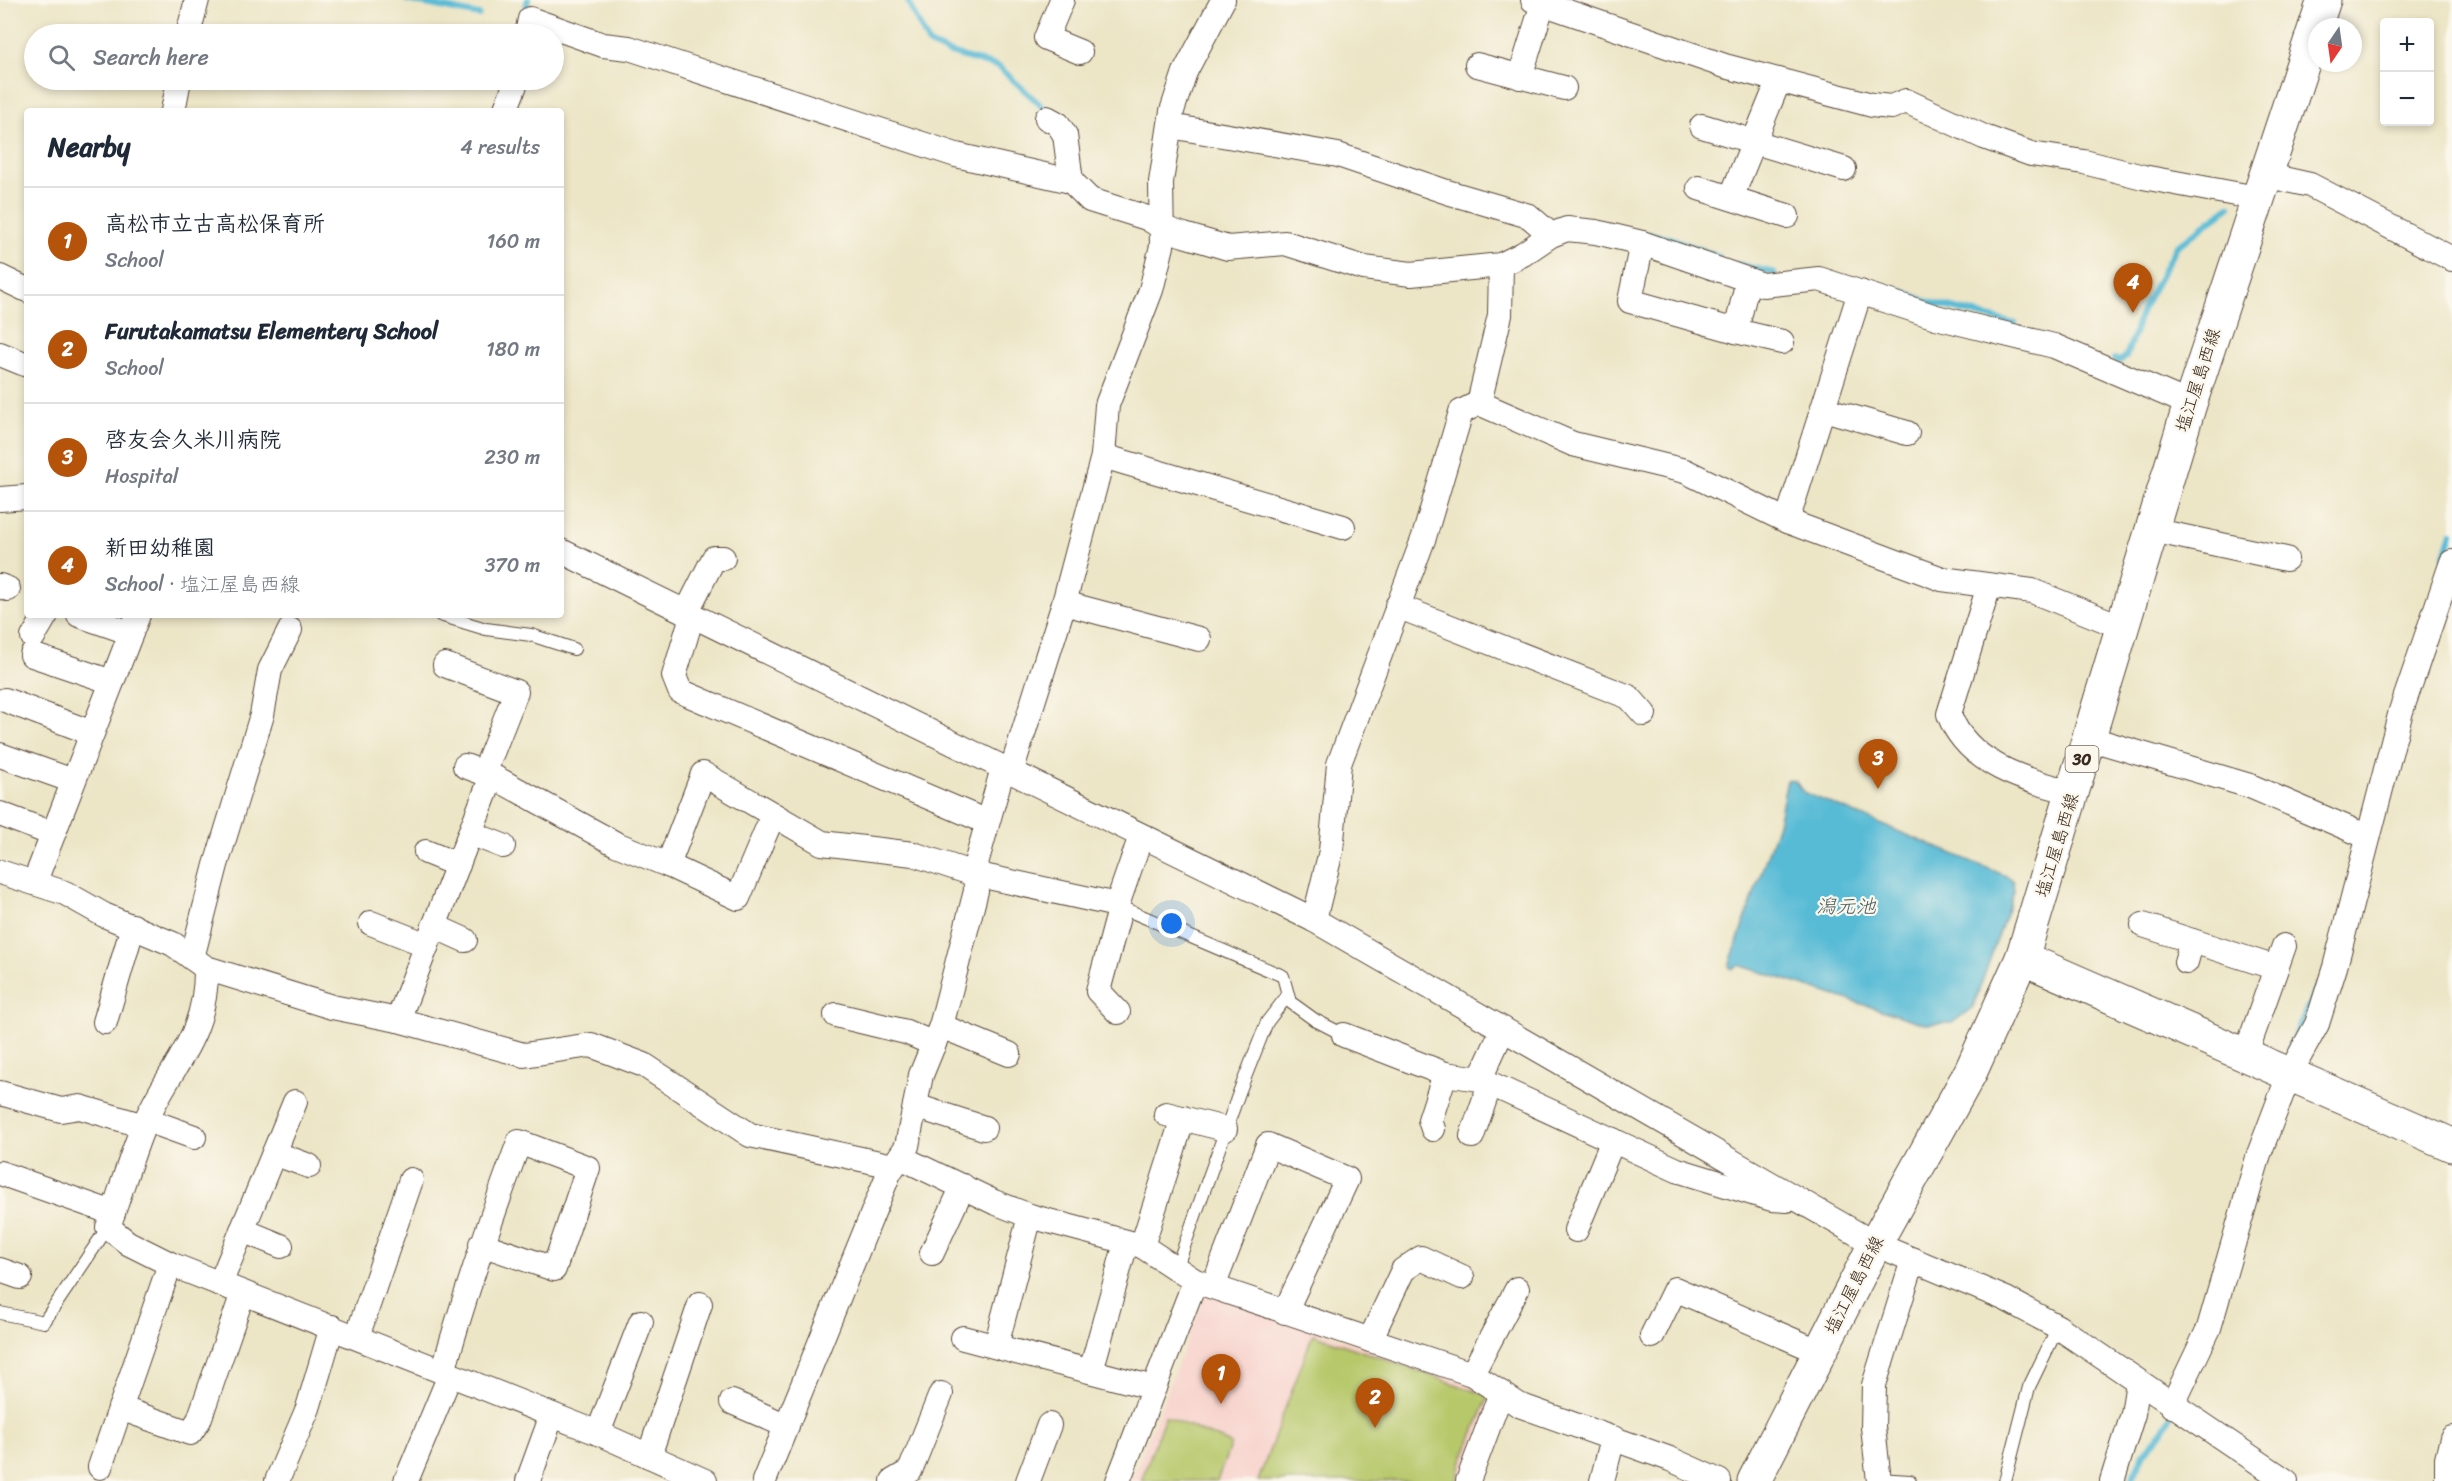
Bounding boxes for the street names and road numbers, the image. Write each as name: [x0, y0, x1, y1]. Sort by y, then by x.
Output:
street label: 塩江屋島西線: [2166, 324, 2230, 436]
road number: 30: [2066, 746, 2098, 772]
street label: 塩江屋島西線: [2026, 789, 2088, 901]
street label: 塩江屋島西線: [1815, 1230, 1893, 1340]

